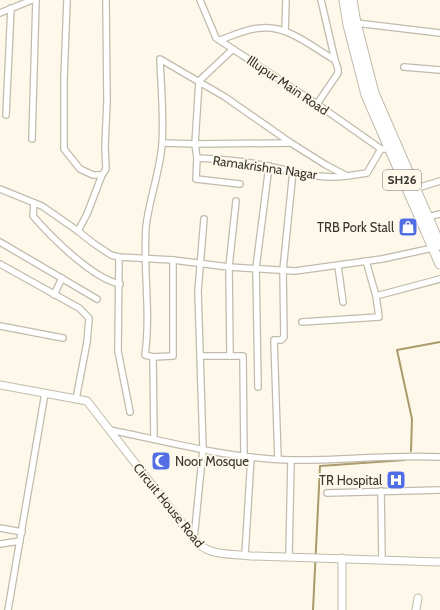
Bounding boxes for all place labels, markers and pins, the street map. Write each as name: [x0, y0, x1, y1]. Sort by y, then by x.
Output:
shop icon: TRB Pork Stall: [397, 216, 419, 238]
place label: TRB Pork Stall: [317, 219, 394, 235]
mosque icon: Noor Mosque: [150, 450, 172, 472]
place label: Noor Mosque: [175, 453, 249, 469]
hospital icon: TR Hospital: [385, 469, 407, 491]
place label: TR Hospital: [319, 472, 382, 488]

